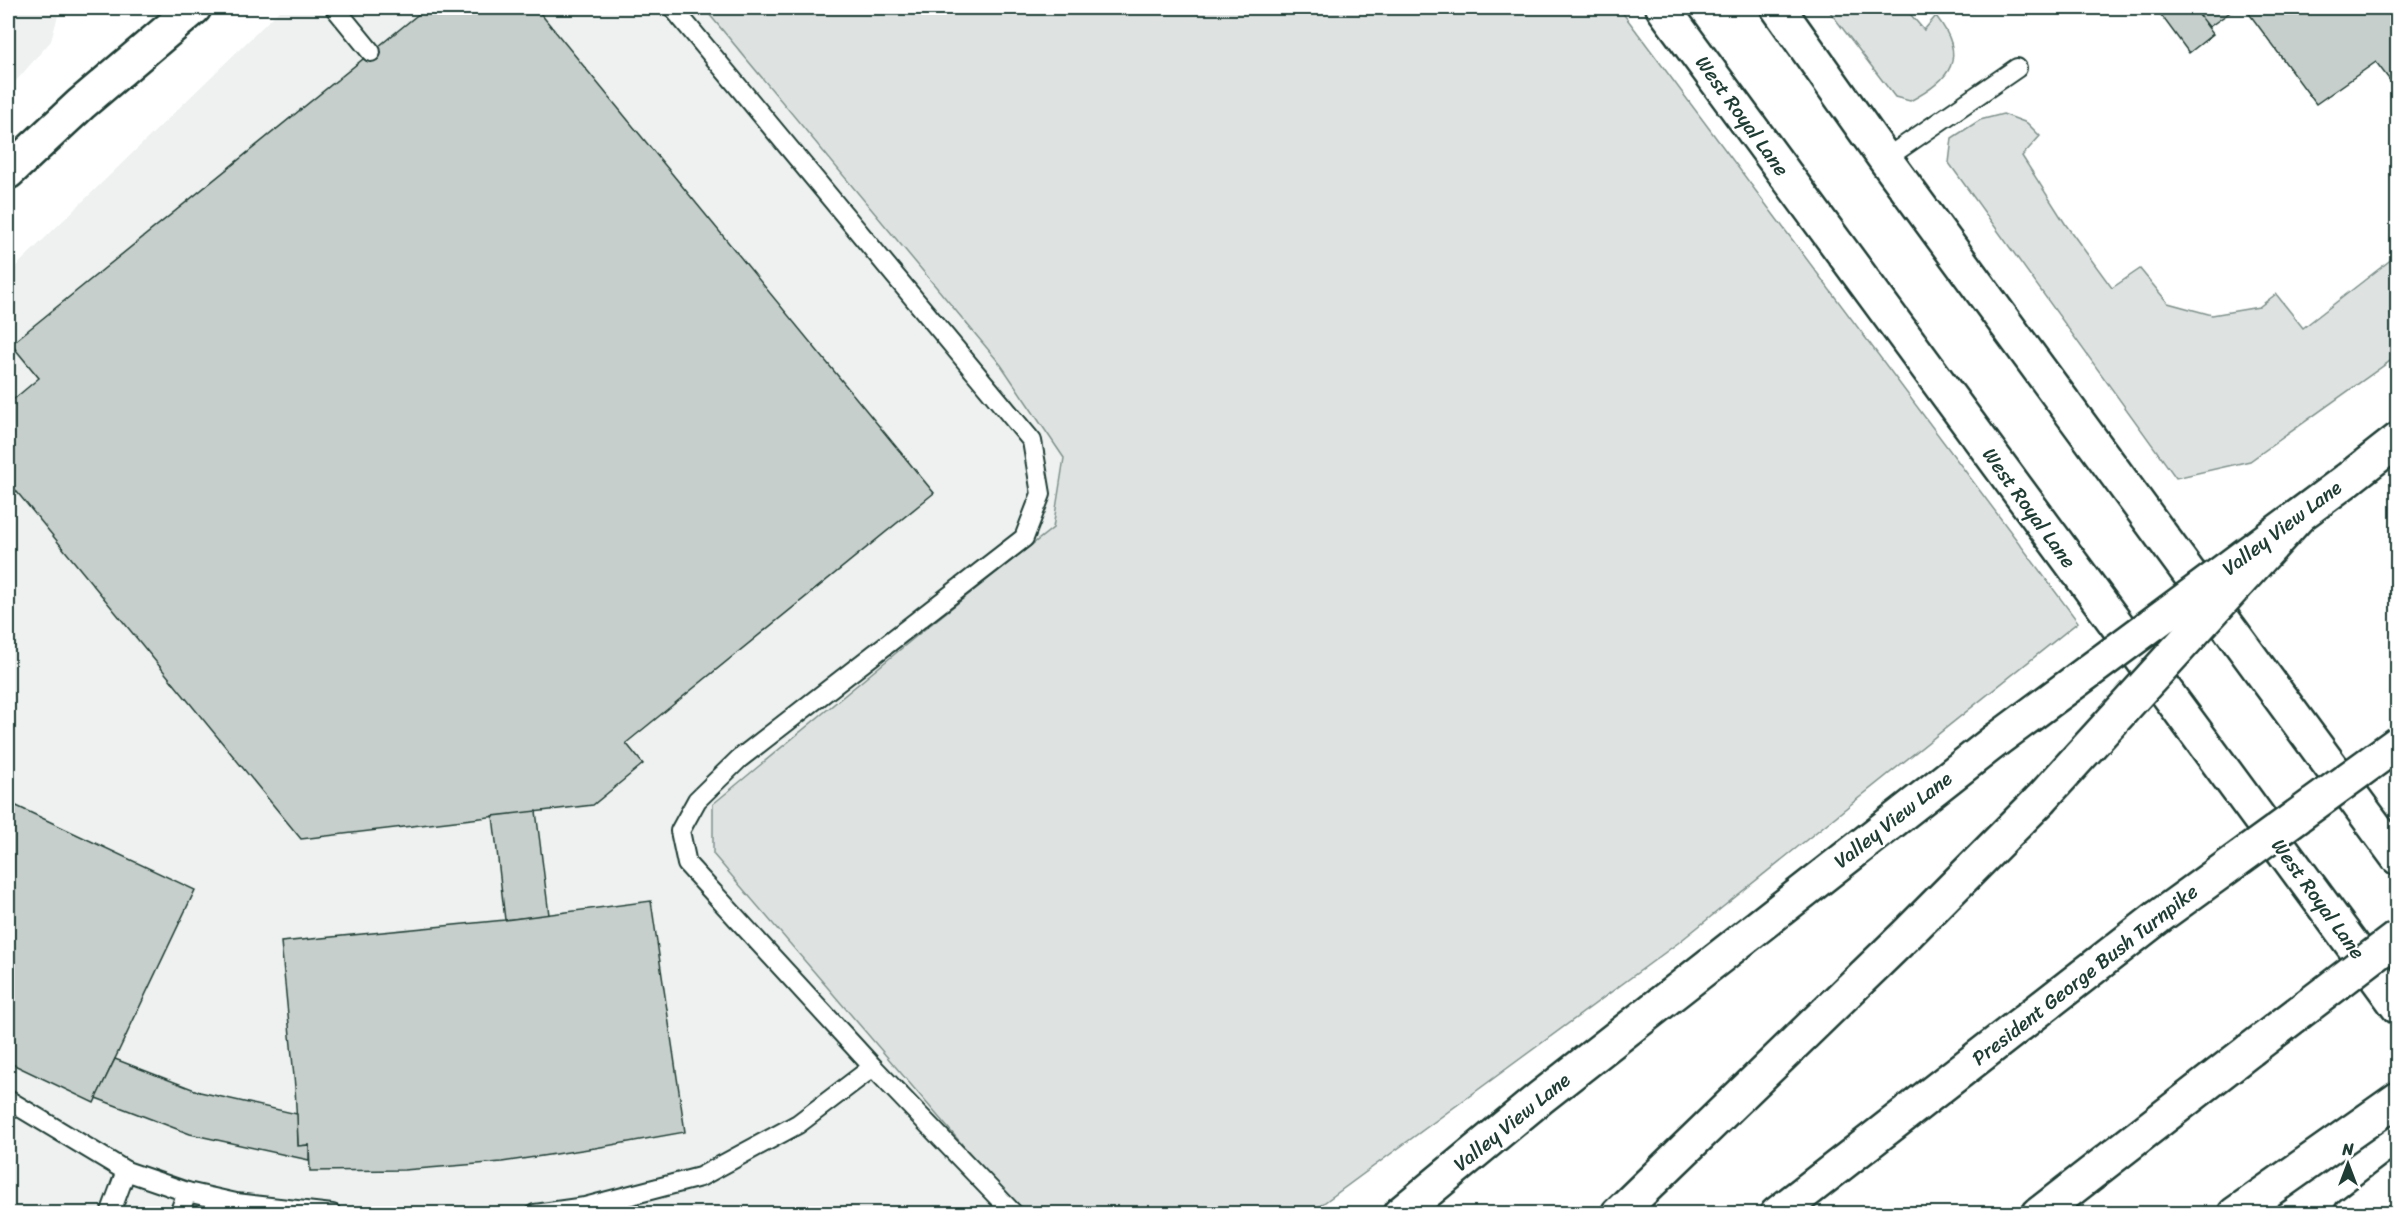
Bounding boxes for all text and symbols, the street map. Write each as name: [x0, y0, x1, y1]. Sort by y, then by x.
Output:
street label: West Royal Lane: [1686, 48, 1798, 184]
street label: West Royal Lane: [1973, 440, 2085, 576]
street label: Valley View Lane: [2214, 471, 2350, 585]
street label: Valley View Lane: [1826, 762, 1960, 878]
street label: West Royal Lane: [2262, 831, 2374, 967]
street label: President George Bush Turnpike: [1964, 875, 2206, 1075]
street label: Valley View Lane: [1445, 1063, 1579, 1181]
north arrow: [2318, 1134, 2378, 1194]
text: N: [2341, 1135, 2354, 1164]

